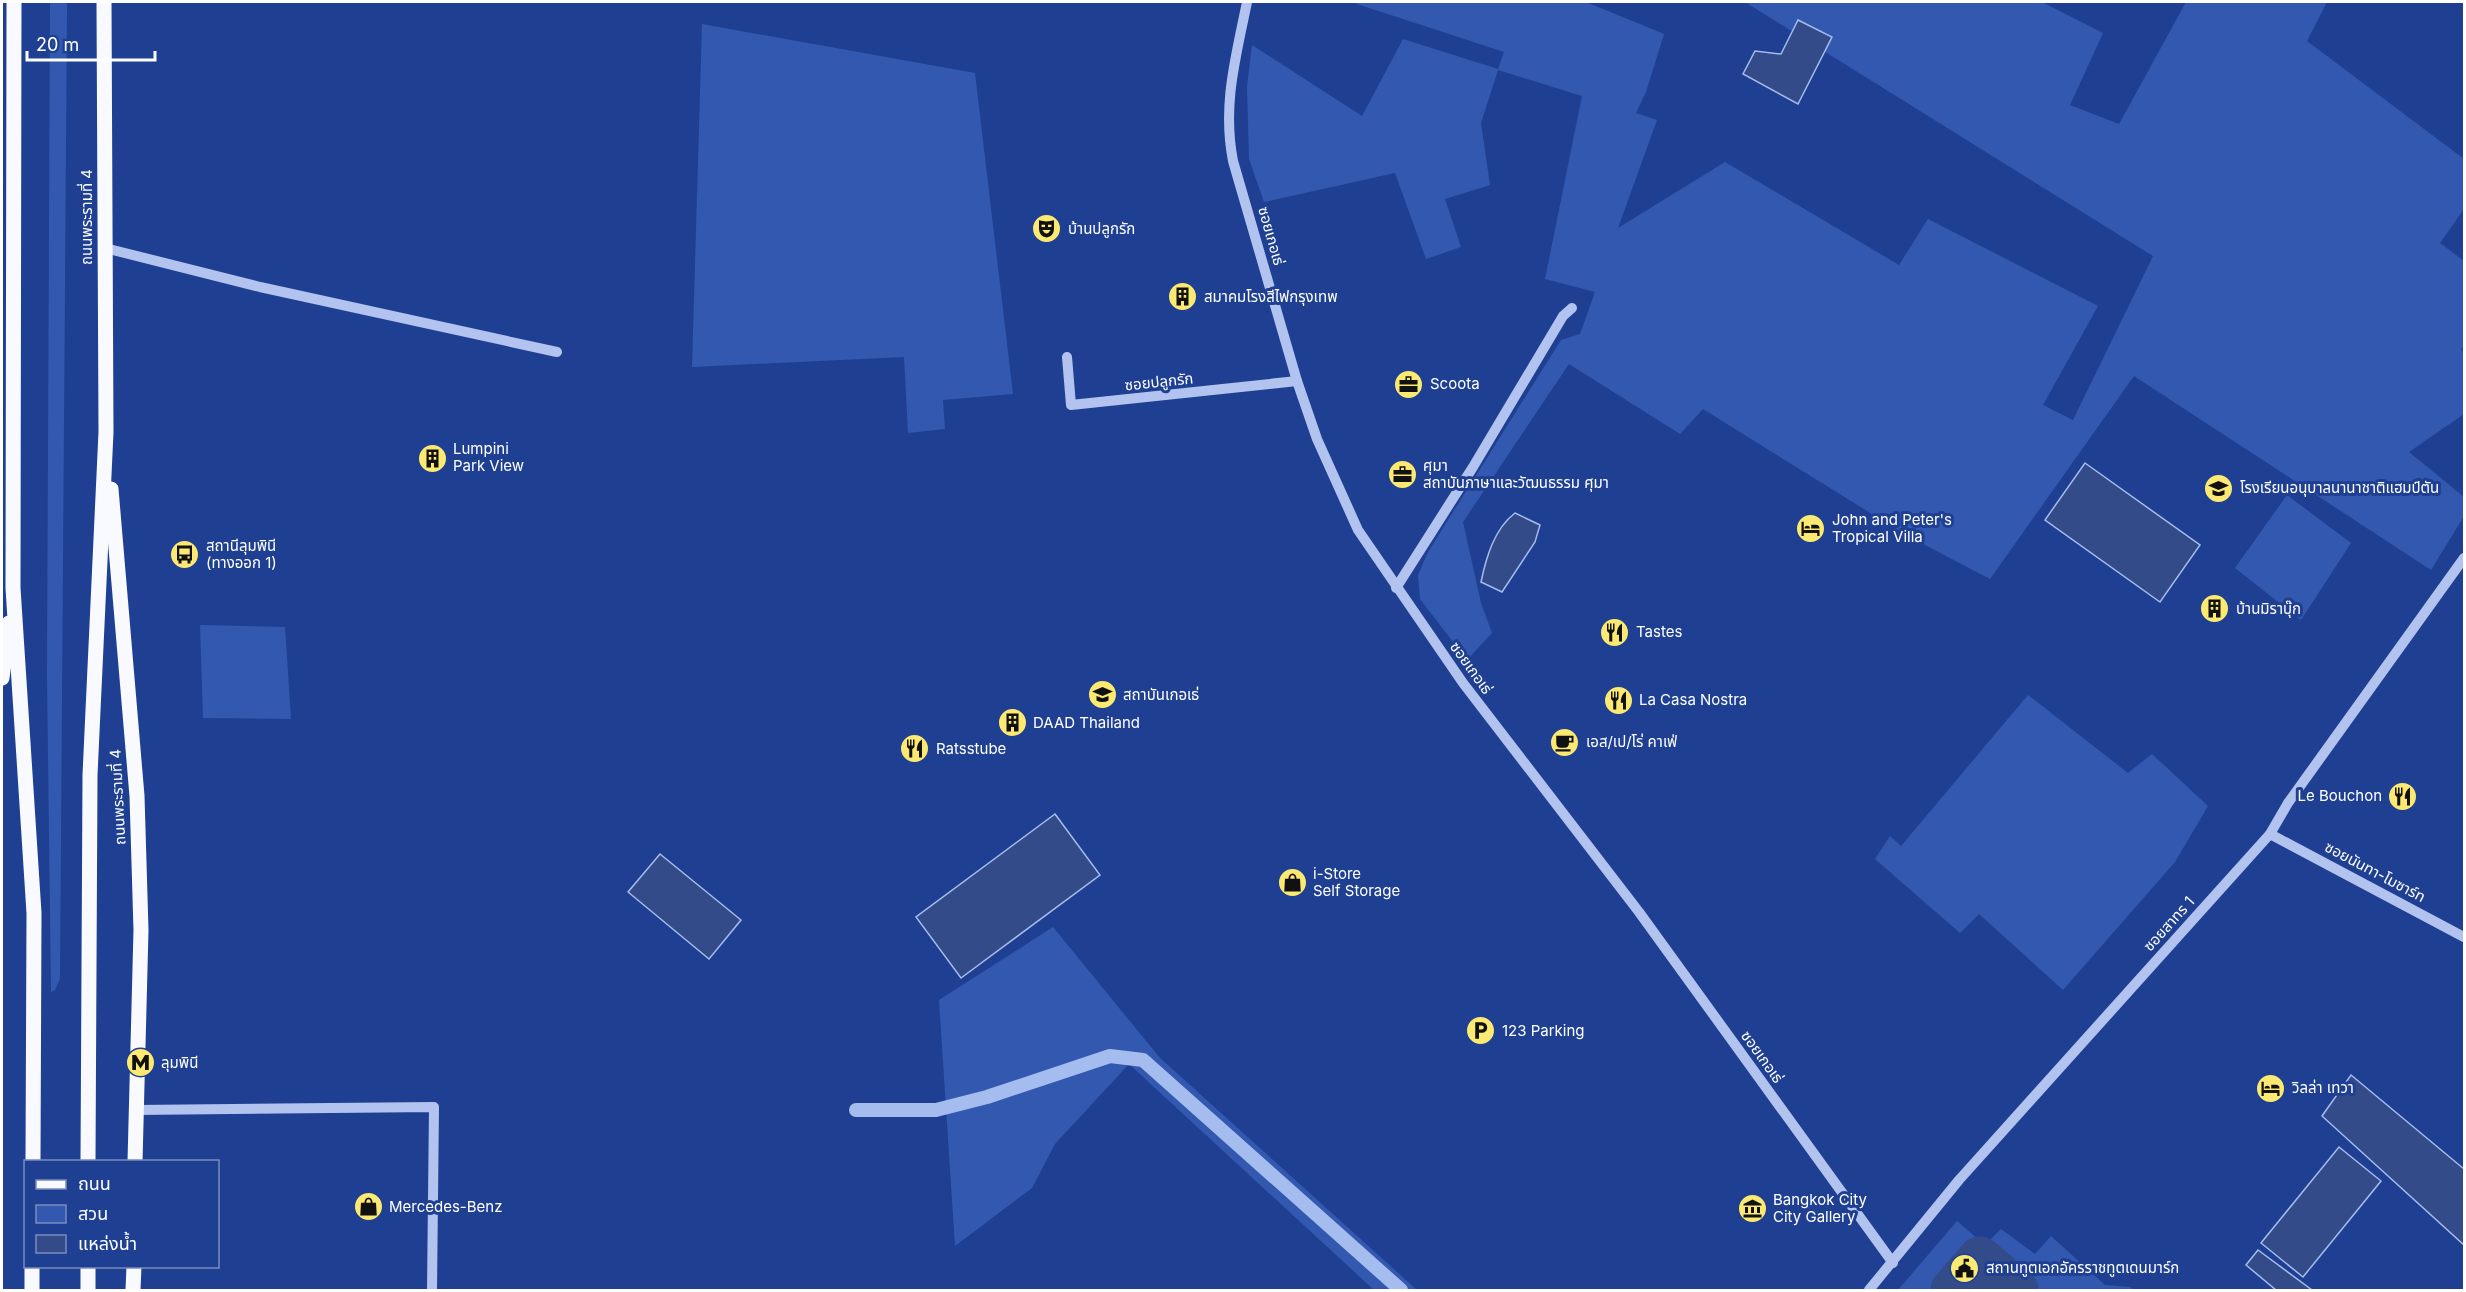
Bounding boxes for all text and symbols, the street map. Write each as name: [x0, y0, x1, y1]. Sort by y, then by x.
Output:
scale bar: [27, 24, 154, 62]
text: 20 m: [36, 34, 79, 55]
street label: ถนนพระรามที่ 4: [76, 169, 96, 265]
street label: ซอยเกอเธ่: [1254, 204, 1289, 267]
theatre icon: บ้านปลูกรัก: [1031, 213, 1063, 245]
place label: บ้านปลูกรัก: [1068, 219, 1135, 238]
building icon: สมาคมโรงสีไฟกรุงเทพ: [1167, 281, 1199, 313]
place label: สมาคมโรงสีไฟกรุงเทพ: [1204, 287, 1338, 306]
street label: ซอยปลูกรัก: [1124, 368, 1194, 395]
office icon: Scoota: [1393, 368, 1425, 400]
place label: Scoota: [1430, 374, 1480, 393]
place label: Lumpini Park View: [453, 439, 524, 475]
building icon: Lumpini Park View: [416, 442, 448, 474]
place label: ศุมา สถาบันภาษาและวัฒนธรรม ศุมา: [1423, 456, 1609, 492]
office icon: ศุมา สถาบันภาษาและวัฒนธรรม ศุมา: [1386, 459, 1418, 491]
school or university icon: โรงเรียนอนุบาลนานาชาติแฮมป์ตัน: [2203, 472, 2235, 504]
place label: โรงเรียนอนุบาลนานาชาติแฮมป์ตัน: [2240, 478, 2439, 497]
place label: John and Peter's Tropical Villa: [1832, 510, 1952, 546]
hotel icon: John and Peter's Tropical Villa: [1795, 513, 1827, 545]
place label: สถานีลุมพินี (ทางออก 1): [206, 536, 277, 572]
bus stop icon: สถานีลุมพินี (ทางออก 1): [169, 539, 201, 571]
building icon: บ้านมิราบุ๊ก: [2199, 593, 2231, 625]
place label: บ้านมิราบุ๊ก: [2236, 599, 2301, 618]
restaurant icon: Tastes: [1599, 616, 1631, 648]
place label: Tastes: [1636, 622, 1682, 641]
street label: ซอยเกอเธ่: [1446, 638, 1497, 698]
school or university icon: สถาบันเกอเธ่: [1086, 679, 1118, 711]
restaurant icon: La Casa Nostra: [1602, 684, 1634, 716]
place label: สถาบันเกอเธ่: [1123, 685, 1199, 704]
place label: La Casa Nostra: [1639, 690, 1747, 709]
building icon: DAAD Thailand: [996, 707, 1028, 739]
place label: DAAD Thailand: [1033, 713, 1140, 732]
cafe icon: เอส/เป/โร่ คาเฟ่: [1549, 726, 1581, 758]
place label: เอส/เป/โร่ คาเฟ่: [1586, 732, 1677, 751]
restaurant icon: Ratsstube: [899, 733, 931, 765]
place label: Ratsstube: [936, 739, 1006, 758]
street label: ถนนพระรามที่ 4: [105, 749, 129, 845]
restaurant icon: Le Bouchon: [2387, 780, 2419, 812]
place label: Le Bouchon: [2298, 786, 2382, 805]
street label: ซอยนันทา-โมซาร์ท: [2322, 837, 2429, 906]
place label: i-Store Self Storage: [1313, 864, 1400, 900]
shop icon: i-Store Self Storage: [1276, 867, 1308, 899]
street label: ซอยสาทร 1: [2139, 892, 2198, 955]
parking icon: 123 Parking: [1465, 1015, 1497, 1047]
place label: 123 Parking: [1502, 1021, 1585, 1040]
street label: ซอยเกอเธ่: [1737, 1027, 1788, 1087]
metro station icon: ลุมพินี: [124, 1047, 156, 1079]
place label: ลุมพินี: [161, 1053, 198, 1072]
hotel icon: วิลล่า เทวา: [2255, 1072, 2287, 1104]
place label: วิลล่า เทวา: [2292, 1078, 2354, 1097]
legend: [24, 1160, 219, 1268]
text: ถนน: [78, 1173, 111, 1194]
place label: Bangkok City City Gallery: [1773, 1190, 1867, 1226]
shop icon: Mercedes-Benz: [352, 1191, 384, 1223]
museum icon: Bangkok City City Gallery: [1736, 1193, 1768, 1225]
place label: Mercedes-Benz: [389, 1197, 502, 1216]
text: สวน: [78, 1203, 108, 1224]
text: แหล่งน้ำ: [78, 1231, 137, 1254]
public building icon: สถานทูตเอกอัครราชทูตเดนมาร์ก: [1949, 1252, 1981, 1284]
place label: สถานทูตเอกอัครราชทูตเดนมาร์ก: [1986, 1258, 2179, 1277]

